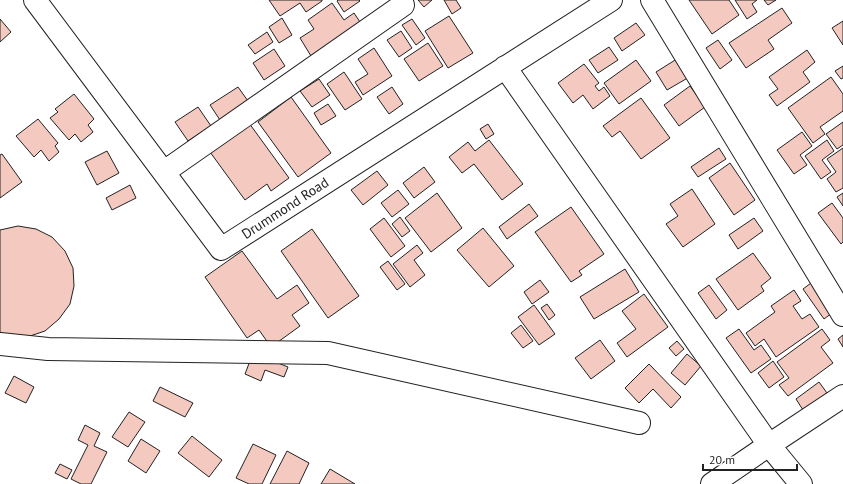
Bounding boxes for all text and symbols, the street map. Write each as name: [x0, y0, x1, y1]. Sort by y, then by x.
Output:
street label: Drummond Road: [238, 173, 332, 243]
scale bar: [703, 446, 797, 472]
text: 20 m: [709, 452, 735, 467]

